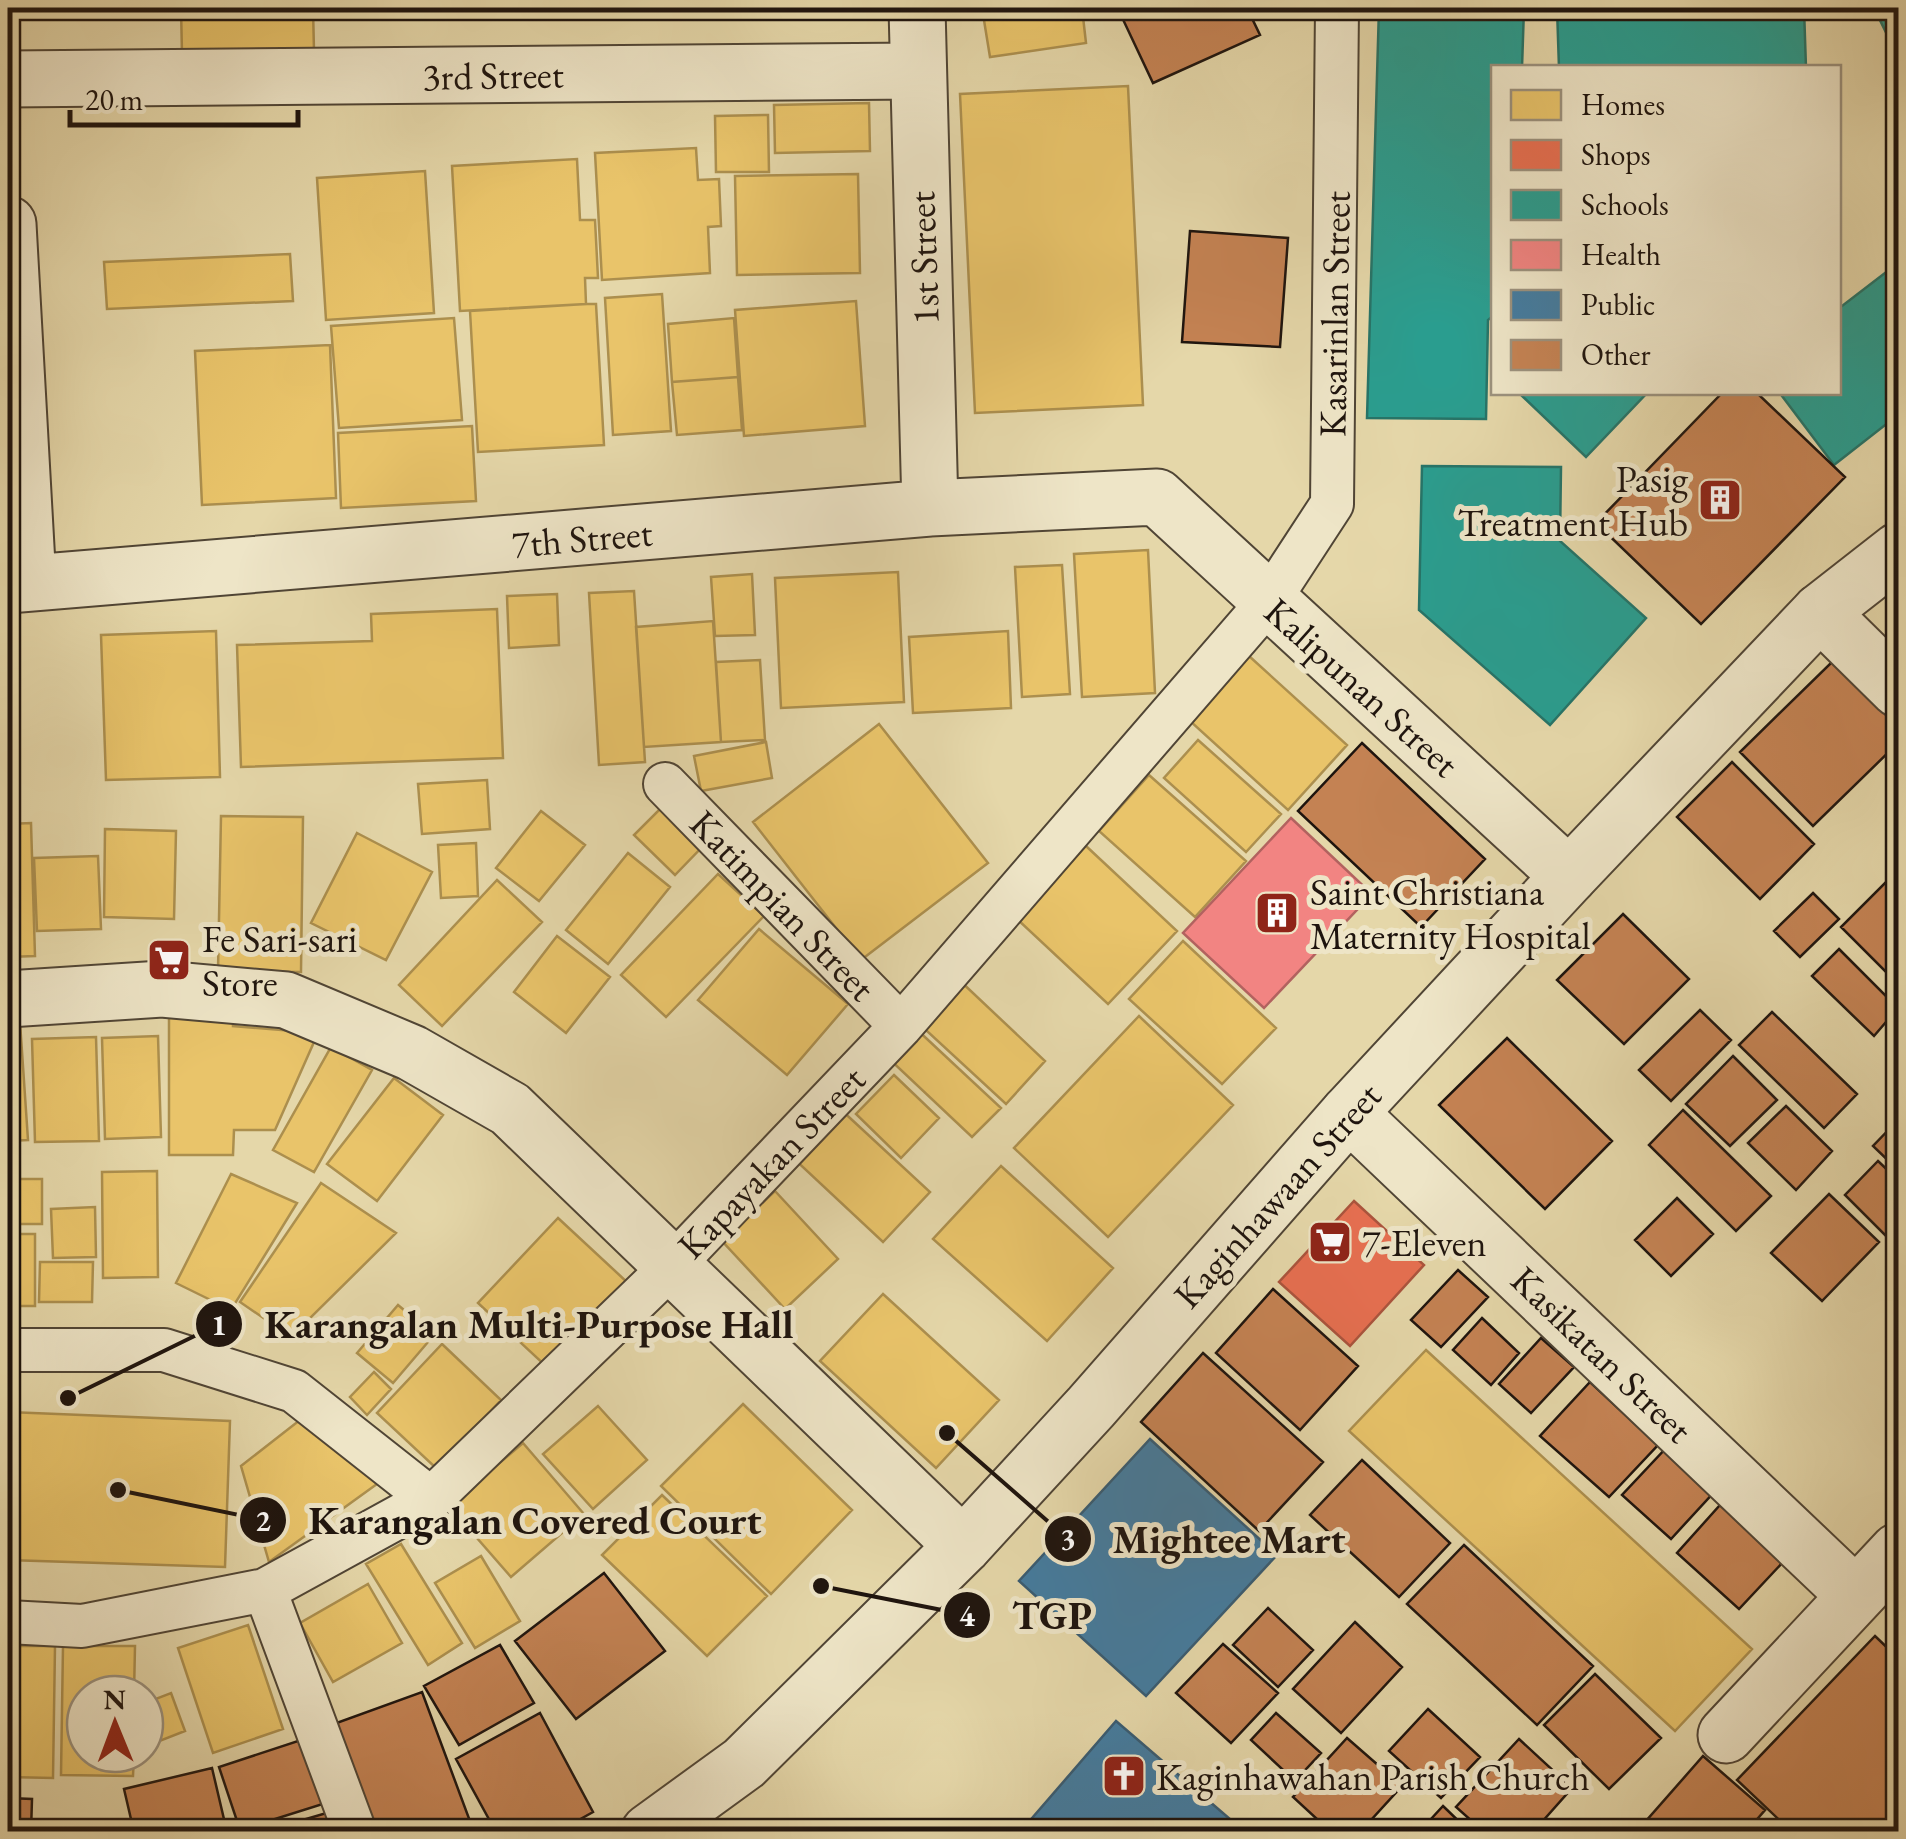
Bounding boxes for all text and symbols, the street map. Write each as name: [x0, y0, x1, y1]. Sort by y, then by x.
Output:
street label: 3rd Street: [422, 49, 564, 101]
scale bar: [70, 65, 298, 127]
legend: [1491, 65, 1841, 395]
text: 20 m: [85, 80, 143, 119]
text: Homes: [1581, 85, 1665, 124]
text: Shops: [1581, 135, 1651, 174]
text: Schools: [1581, 185, 1669, 224]
street label: 1st Street: [896, 190, 950, 326]
street label: Kasarinlan Street: [1307, 191, 1361, 437]
text: Health: [1581, 235, 1661, 274]
text: Public: [1581, 285, 1655, 324]
text: Other: [1581, 335, 1650, 374]
place label: Pasig Treatment Hub: [1457, 454, 1688, 547]
building icon: Pasig Treatment Hub: [1697, 477, 1743, 523]
street label: 7th Street: [510, 507, 654, 569]
street label: Kalipunan Street: [1254, 587, 1470, 787]
street label: Katimpian Street: [680, 799, 887, 1011]
place label: Saint Christiana Maternity Hospital: [1310, 867, 1591, 960]
building icon: Saint Christiana Maternity Hospital: [1254, 890, 1300, 936]
place label: Fe Sari-sari Store: [202, 914, 357, 1007]
supermarket icon: Fe Sari-sari Store: [146, 937, 192, 983]
street label: Kapayakan Street: [666, 1055, 876, 1269]
street label: Kaginhawaan Street: [1162, 1072, 1392, 1318]
place label: 7-Eleven: [1362, 1218, 1487, 1267]
supermarket icon: 7-Eleven: [1307, 1219, 1353, 1265]
street label: Kasikatan Street: [1501, 1255, 1703, 1453]
callout: Karangalan Multi-Purpose Hall: [194, 1289, 813, 1359]
text: Karangalan Multi-Purpose Hall: [264, 1298, 794, 1350]
text: 1: [211, 1305, 227, 1344]
callout: Karangalan Covered Court: [238, 1485, 781, 1555]
text: Karangalan Covered Court: [309, 1494, 761, 1546]
text: 2: [255, 1501, 271, 1540]
callout: Mightee Mart: [1043, 1504, 1365, 1574]
text: Mightee Mart: [1113, 1513, 1345, 1565]
text: 3: [1060, 1519, 1076, 1558]
callout: TGP: [942, 1580, 1112, 1650]
text: TGP: [1012, 1589, 1092, 1641]
text: 4: [959, 1596, 976, 1635]
north arrow: [65, 1674, 165, 1774]
text: N: [103, 1681, 127, 1717]
place label: Kaginhawahan Parish Church: [1156, 1752, 1590, 1801]
church icon: Kaginhawahan Parish Church: [1101, 1753, 1147, 1799]

